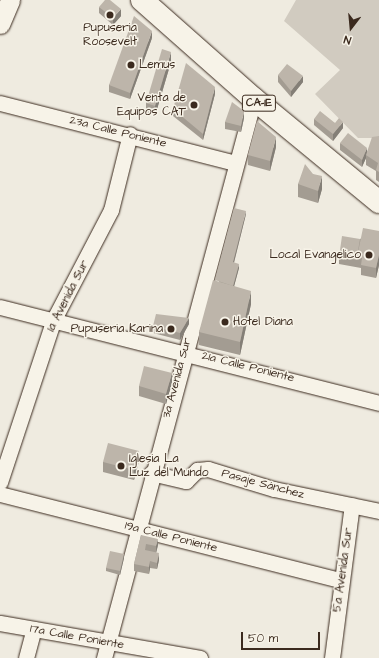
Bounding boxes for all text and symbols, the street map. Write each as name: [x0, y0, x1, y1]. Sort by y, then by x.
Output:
north arrow: [331, 8, 371, 48]
marker: Pupuseria Roosevelt: [105, 10, 115, 20]
place label: Pupuseria Roosevelt: [83, 21, 137, 49]
text: N: [342, 32, 353, 48]
place label: Lemus: [139, 58, 175, 72]
marker: Lemus: [126, 60, 136, 70]
place label: Venta de Equipos CAT: [117, 91, 186, 119]
road number: CA-1E: [241, 94, 277, 112]
marker: Venta de Equipos CAT: [189, 100, 199, 110]
street label: 23a Calle Poniente: [68, 113, 168, 151]
place label: Local Evangelico: [269, 248, 361, 262]
marker: Local Evangelico: [364, 250, 374, 260]
street label: 1a Avenida Sur: [44, 258, 92, 334]
place label: Hotel Diana: [233, 315, 293, 329]
marker: Hotel Diana: [220, 317, 230, 327]
place label: Pupuseria Karina: [71, 322, 163, 336]
marker: Pupuseria Karina: [166, 324, 176, 334]
street label: 3a Avenida Sur: [159, 336, 195, 420]
street label: 21a Calle Poniente: [200, 349, 296, 385]
place label: Iglesia La Luz del Mundo: [129, 452, 208, 480]
marker: Iglesia La Luz del Mundo: [116, 461, 126, 471]
street label: Pasaje Sánchez: [220, 466, 306, 502]
street label: 19a Calle Poniente: [123, 519, 219, 555]
street label: 5a Avenida Sur: [330, 527, 356, 613]
street label: 17a Calle Poniente: [29, 622, 125, 652]
scale bar: [243, 624, 322, 650]
text: 50 m: [248, 630, 278, 647]

